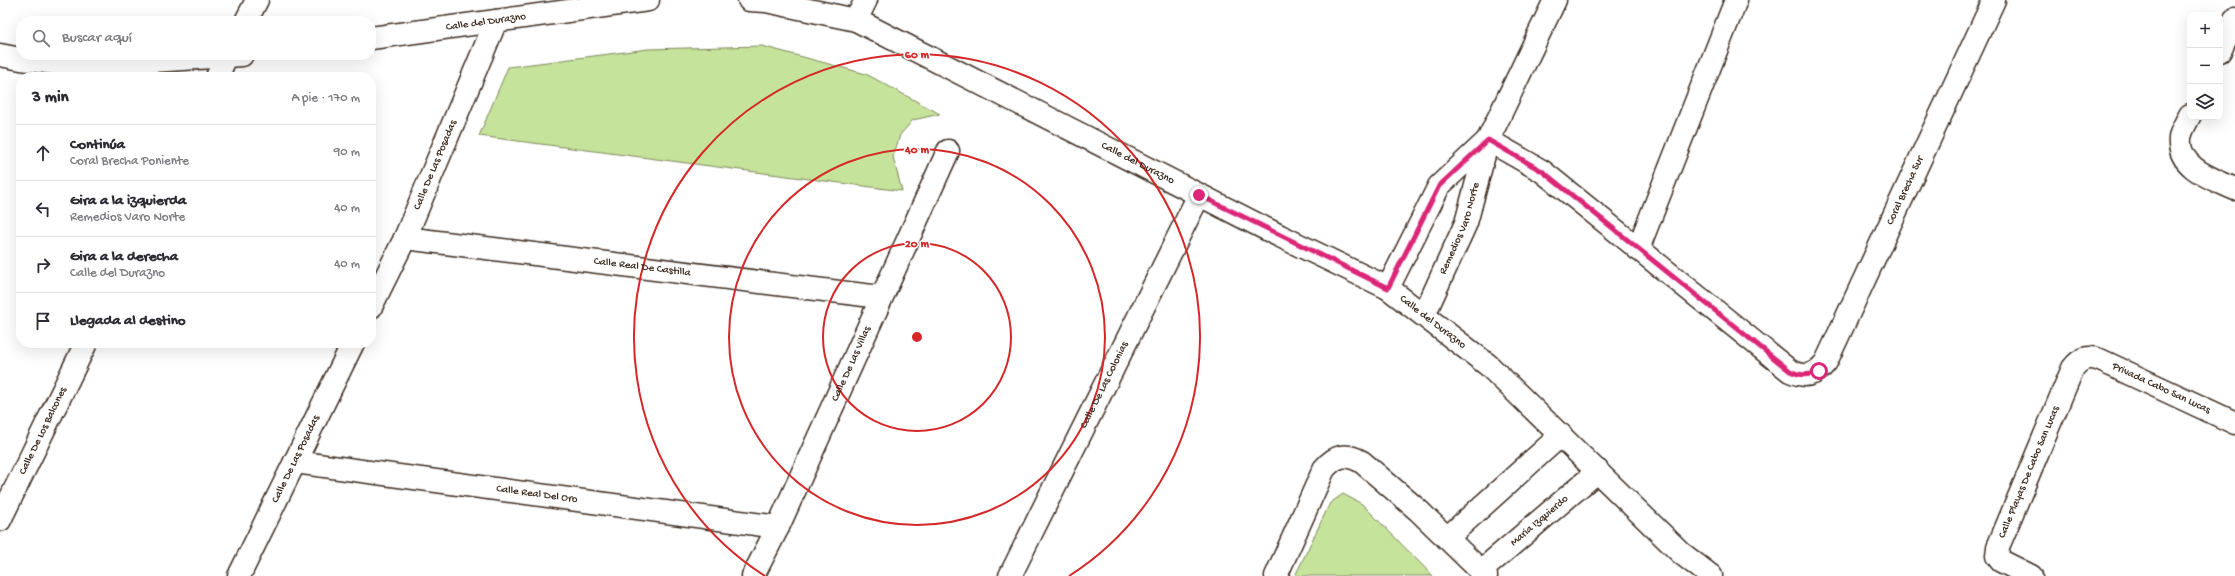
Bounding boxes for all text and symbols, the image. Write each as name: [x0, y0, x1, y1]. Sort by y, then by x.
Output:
street label: Calle del Durazno: [445, 11, 527, 34]
map controls: [2187, 12, 2223, 120]
button: +: [2187, 12, 2223, 48]
search box: [16, 16, 376, 60]
icon: search: [30, 27, 52, 49]
text: Buscar aquí: [62, 29, 132, 47]
button: −: [2187, 48, 2223, 84]
text: 60 m: [905, 49, 930, 63]
button: layers: [2187, 84, 2223, 120]
text: 3 min: [32, 88, 69, 108]
text: A pie · 170 m: [291, 91, 360, 106]
street label: Calle De Las Posadas: [411, 118, 460, 212]
text: Continúa: [70, 136, 125, 154]
street label: Calle del Durazno: [1099, 140, 1176, 187]
icon: ahead: [32, 142, 54, 164]
text: 40 m: [904, 144, 929, 158]
text: 90 m: [334, 145, 360, 160]
street label: Coral Brecha Sur: [1884, 153, 1927, 227]
text: Coral Brecha Poniente: [70, 154, 189, 169]
street label: Remedios Varo Norte: [1437, 181, 1483, 276]
route end: [1190, 186, 1208, 204]
text: Gira a la izquierda: [70, 192, 186, 210]
icon: left: [32, 198, 54, 220]
text: 40 m: [334, 201, 360, 216]
text: Remedios Varo Norte: [70, 210, 185, 225]
text: 20 m: [905, 238, 930, 252]
text: Gira a la derecha: [70, 248, 178, 266]
icon: right: [32, 254, 54, 276]
street label: Calle Real De Castilla: [593, 256, 692, 280]
text: 40 m: [334, 257, 360, 272]
text: Calle del Durazno: [70, 266, 165, 281]
street label: Calle del Durazno: [1397, 293, 1468, 352]
icon: arrive: [32, 310, 54, 332]
text: Llegada al destino: [70, 312, 186, 330]
street label: Calle De Las Villas: [830, 324, 874, 403]
centre of rings: [910, 330, 924, 344]
street label: Calle De Las Colonias: [1078, 339, 1132, 430]
street label: Privada Cabo San Lucas: [2109, 360, 2213, 417]
route start: [1810, 362, 1828, 380]
street label: Calle De Los Balcones: [17, 384, 70, 477]
street label: Calle Playas De Cabo San Lucas: [1996, 404, 2063, 540]
street label: Calle De Las Posadas: [270, 413, 323, 505]
street label: Calle Real Del Oro: [495, 483, 579, 506]
street label: Maria Izquierdo: [1508, 493, 1571, 549]

